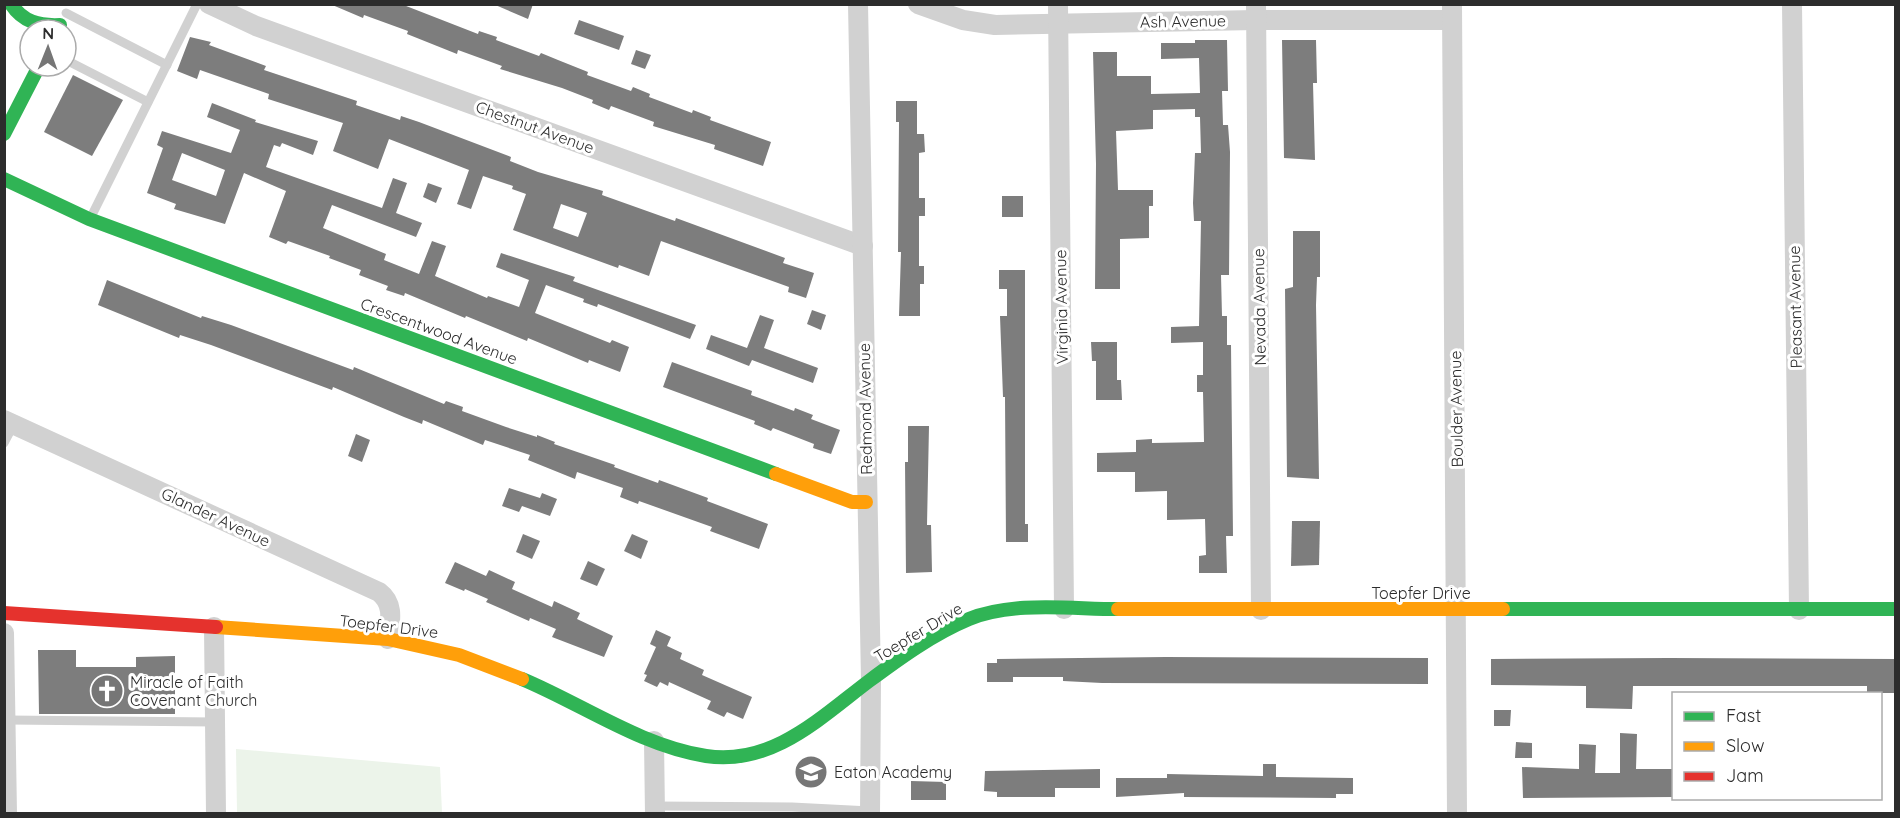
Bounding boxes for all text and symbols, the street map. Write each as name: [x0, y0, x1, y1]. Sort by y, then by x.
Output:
street label: Ash Avenue: [1140, 10, 1226, 32]
north arrow: [18, 18, 78, 78]
text: N: [42, 23, 54, 43]
street label: Chestnut Avenue: [473, 96, 597, 158]
street label: Pleasant Avenue: [1784, 245, 1806, 369]
street label: Nevada Avenue: [1248, 248, 1270, 366]
street label: Virginia Avenue: [1050, 249, 1072, 365]
street label: Crescentwood Avenue: [358, 293, 520, 369]
street label: Redmond Avenue: [854, 343, 876, 475]
street label: Boulder Avenue: [1445, 350, 1467, 468]
street label: Glander Avenue: [158, 483, 274, 551]
street label: Toepfer Drive: [1371, 583, 1471, 603]
street label: Toepfer Drive: [870, 598, 966, 666]
street label: Toepfer Drive: [338, 610, 440, 642]
place label: Miracle of Faith Covenant Church: [130, 672, 257, 710]
church icon: Miracle of Faith Covenant Church: [89, 673, 125, 709]
legend: [1672, 692, 1882, 800]
text: Fast: [1726, 704, 1761, 727]
text: Slow: [1726, 734, 1764, 757]
school or university icon: Eaton Academy: [793, 754, 829, 790]
place label: Eaton Academy: [834, 762, 952, 782]
text: Jam: [1726, 764, 1764, 787]

